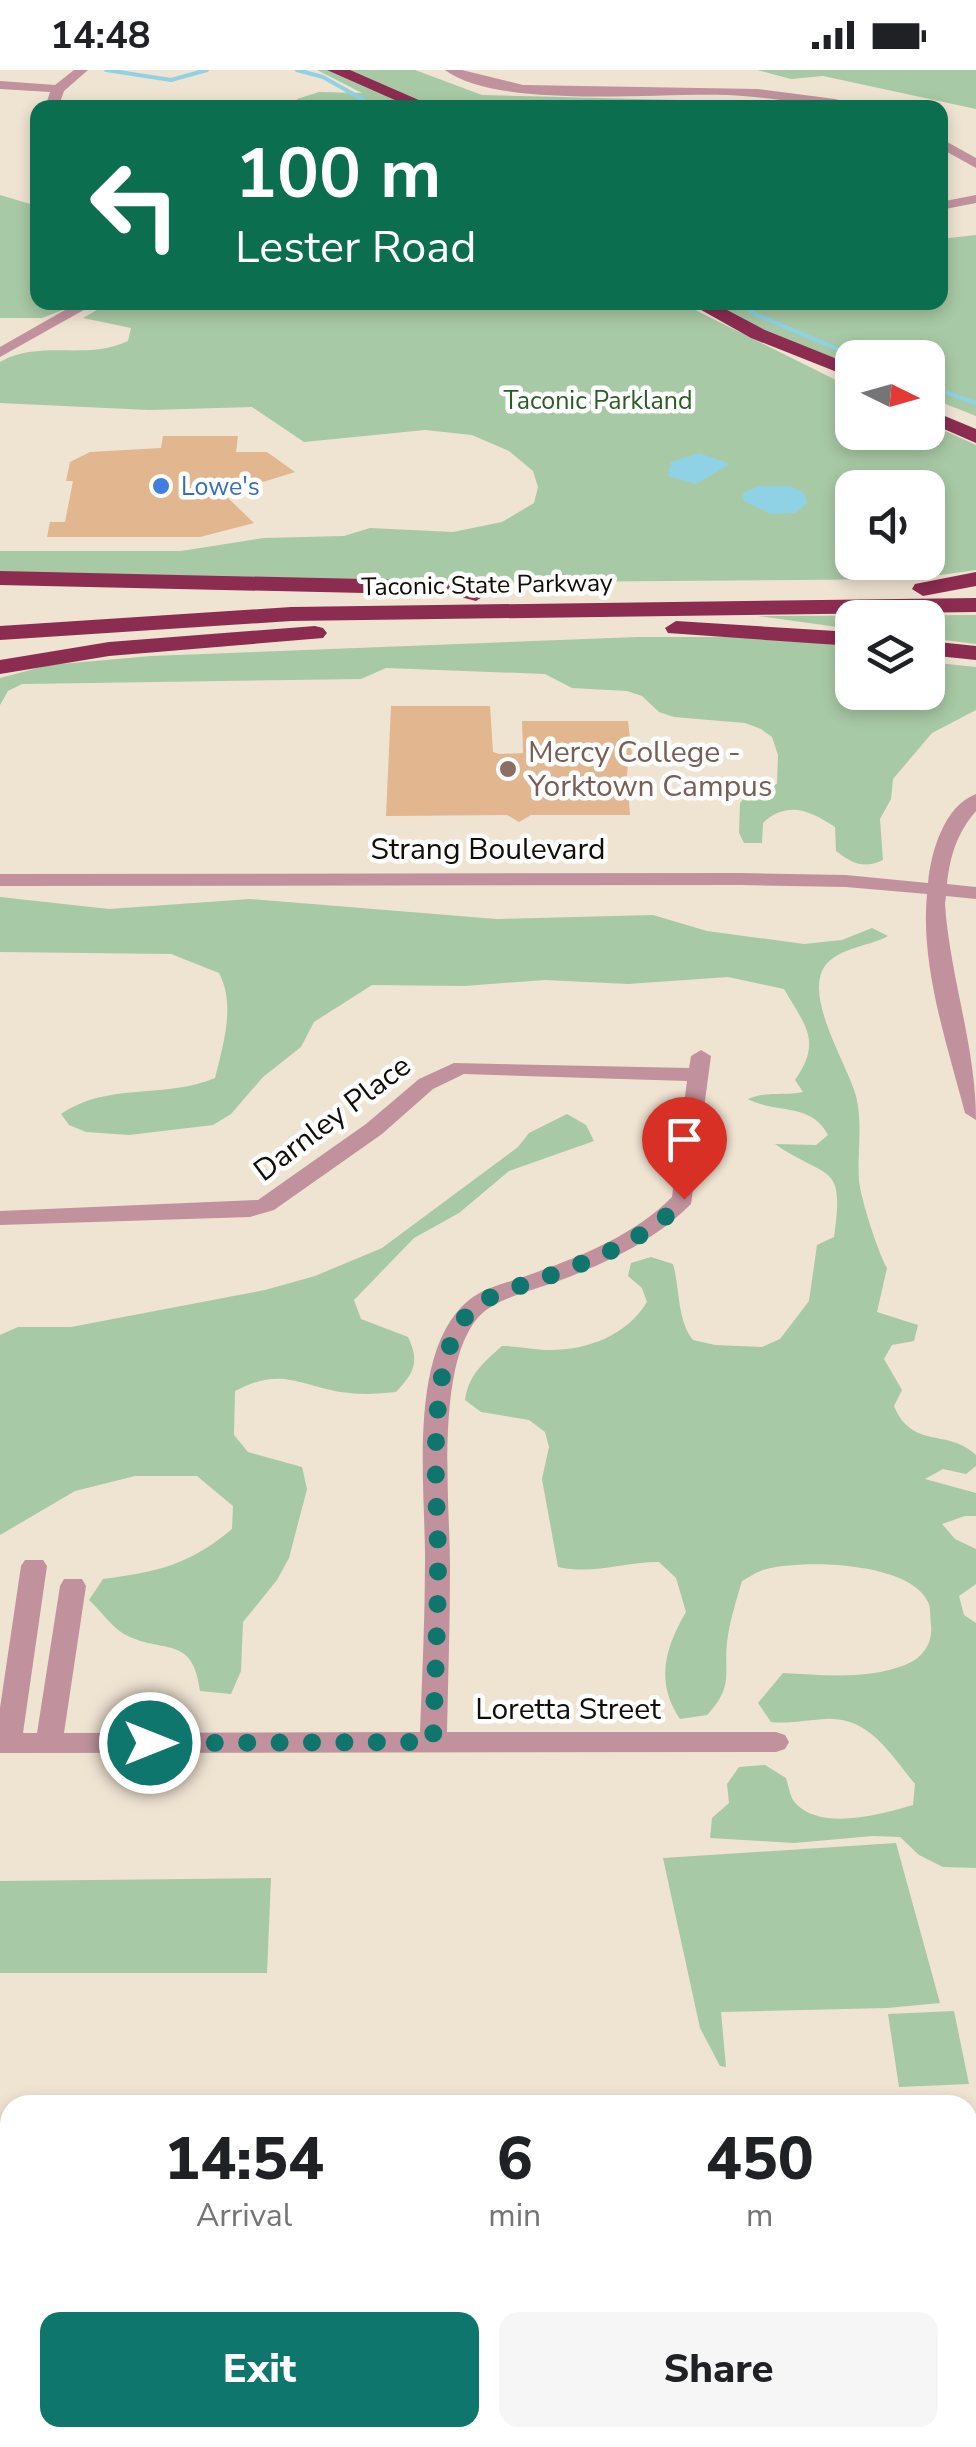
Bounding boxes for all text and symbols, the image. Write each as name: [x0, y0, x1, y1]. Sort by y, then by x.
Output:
text: 14:48: [50, 10, 151, 61]
text: 100 m: [235, 126, 441, 222]
icon: left: [70, 140, 200, 270]
text: Lester Road: [235, 217, 476, 278]
north arrow: [835, 340, 945, 450]
map controls: [835, 340, 945, 710]
park label: Taconic Parkland: [504, 384, 692, 418]
place label: Lowe's: [181, 470, 260, 504]
button: sound: [835, 470, 945, 580]
marker: Lowe's: [150, 475, 172, 497]
street label: Taconic State Parkway: [361, 566, 613, 604]
button: layers: [835, 600, 945, 710]
place label: Mercy College - Yorktown Campus: [527, 732, 772, 807]
marker: Mercy College - Yorktown Campus: [497, 758, 519, 780]
street label: Strang Boulevard: [370, 829, 606, 870]
street label: Darnley Place: [245, 1046, 419, 1191]
pin: [642, 1097, 727, 1200]
icon: arrive: [657, 1112, 712, 1167]
street label: Loretta Street: [475, 1689, 661, 1730]
position arrow: [98, 1691, 202, 1795]
text: 14:54: [164, 2118, 324, 2200]
text: 6: [497, 2118, 533, 2200]
text: 450: [706, 2118, 814, 2200]
text: Arrival: [196, 2194, 292, 2237]
text: min: [488, 2194, 541, 2237]
text: m: [746, 2194, 773, 2237]
button: Exit: [40, 2312, 479, 2427]
button: Share: [499, 2312, 938, 2427]

